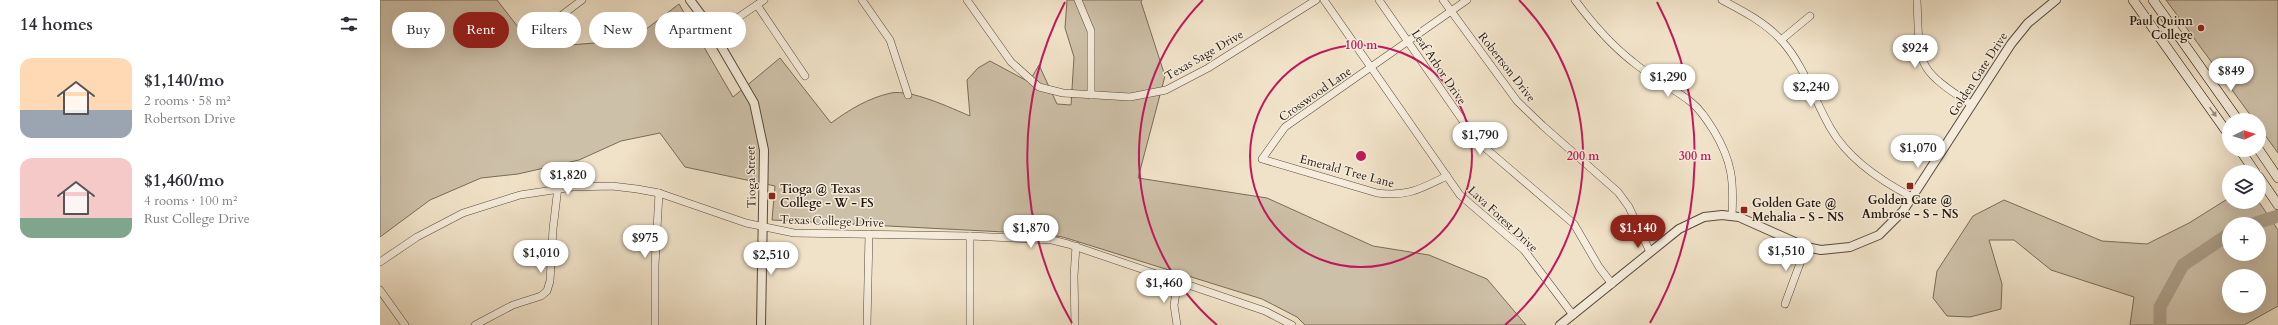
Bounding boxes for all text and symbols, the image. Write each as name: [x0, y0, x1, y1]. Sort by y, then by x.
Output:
chip: Buy: [392, 12, 445, 48]
chip: Rent: [453, 12, 509, 48]
chip: Filters: [517, 12, 581, 48]
chip: New: [589, 12, 647, 48]
chip: Apartment: [655, 12, 746, 48]
text: 14 homes: [20, 13, 93, 36]
icon: filters: [338, 13, 360, 35]
place label: Paul Quinn College: [2129, 13, 2193, 43]
marker: Paul Quinn College: [2196, 23, 2206, 33]
street label: Texas Sage Drive: [1162, 26, 1246, 84]
street label: Leaf Arbor Drive: [1408, 26, 1470, 108]
street label: Robertson Drive: [1475, 29, 1539, 105]
street label: Golden Gate Drive: [1945, 29, 2011, 119]
pin: $924: [1891, 35, 1939, 69]
text: 100 m: [1345, 37, 1378, 53]
text: $924: [1902, 39, 1928, 57]
pin: $849: [2207, 58, 2255, 92]
text: $849: [2218, 62, 2244, 80]
street label: Crosswood Lane: [1276, 63, 1354, 125]
pin: $1,290: [1635, 64, 1701, 98]
text: $1,290: [1649, 68, 1687, 86]
text: $1,140/mo: [144, 69, 224, 92]
icon: home: [52, 74, 100, 122]
pin: $2,240: [1778, 74, 1844, 108]
text: $2,240: [1792, 78, 1830, 96]
text: 2 rooms · 58 m²: [144, 92, 231, 110]
one-way arrow: [2209, 106, 2217, 117]
text: Robertson Drive: [144, 110, 235, 128]
north arrow: [2222, 113, 2266, 157]
map controls: [2222, 113, 2266, 313]
pin: $1,790: [1447, 122, 1513, 156]
text: $1,790: [1461, 126, 1499, 144]
pin: $1,070: [1885, 135, 1951, 169]
text: $1,070: [1899, 139, 1937, 157]
street label: Tioga Street: [742, 145, 760, 208]
text: 200 m: [1567, 148, 1600, 164]
text: 300 m: [1679, 148, 1712, 164]
centre of rings: [1354, 149, 1368, 163]
street label: Emerald Tree Lane: [1298, 151, 1396, 191]
pin: $1,820: [535, 162, 601, 196]
button: layers: [2222, 165, 2266, 209]
text: $1,820: [549, 166, 587, 184]
text: $1,460/mo: [144, 169, 224, 192]
icon: home: [52, 174, 100, 222]
place label: Tioga @ Texas College - W - FS: [780, 181, 874, 211]
marker: Golden Gate @ Ambrose - S - NS: [1905, 181, 1915, 191]
street label: Lava Forest Drive: [1465, 182, 1541, 256]
marker: Tioga @ Texas College - W - FS: [767, 191, 777, 201]
text: 4 rooms · 100 m²: [144, 192, 237, 210]
place label: Golden Gate @ Ambrose - S - NS: [1862, 192, 1958, 222]
place label: Golden Gate @ Mehalia - S - NS: [1752, 195, 1844, 225]
marker: Golden Gate @ Mehalia - S - NS: [1739, 205, 1749, 215]
text: Rust College Drive: [144, 210, 250, 228]
street label: Texas College Drive: [780, 211, 884, 231]
pin: $1,870: [998, 215, 1064, 249]
pin: $1,140: [1605, 215, 1671, 249]
button: +: [2222, 217, 2266, 261]
text: $1,870: [1012, 219, 1050, 237]
text: $1,140: [1619, 219, 1657, 237]
pin: $975: [621, 225, 669, 259]
text: $975: [632, 229, 658, 247]
pin: $1,510: [1753, 238, 1819, 272]
pin: $1,010: [508, 240, 574, 274]
pin: $2,510: [738, 242, 804, 276]
text: $1,510: [1767, 242, 1805, 260]
text: $1,010: [522, 244, 560, 262]
text: $2,510: [752, 246, 790, 264]
button: −: [2222, 269, 2266, 313]
pin: $1,460: [1131, 270, 1197, 304]
text: $1,460: [1145, 274, 1183, 292]

